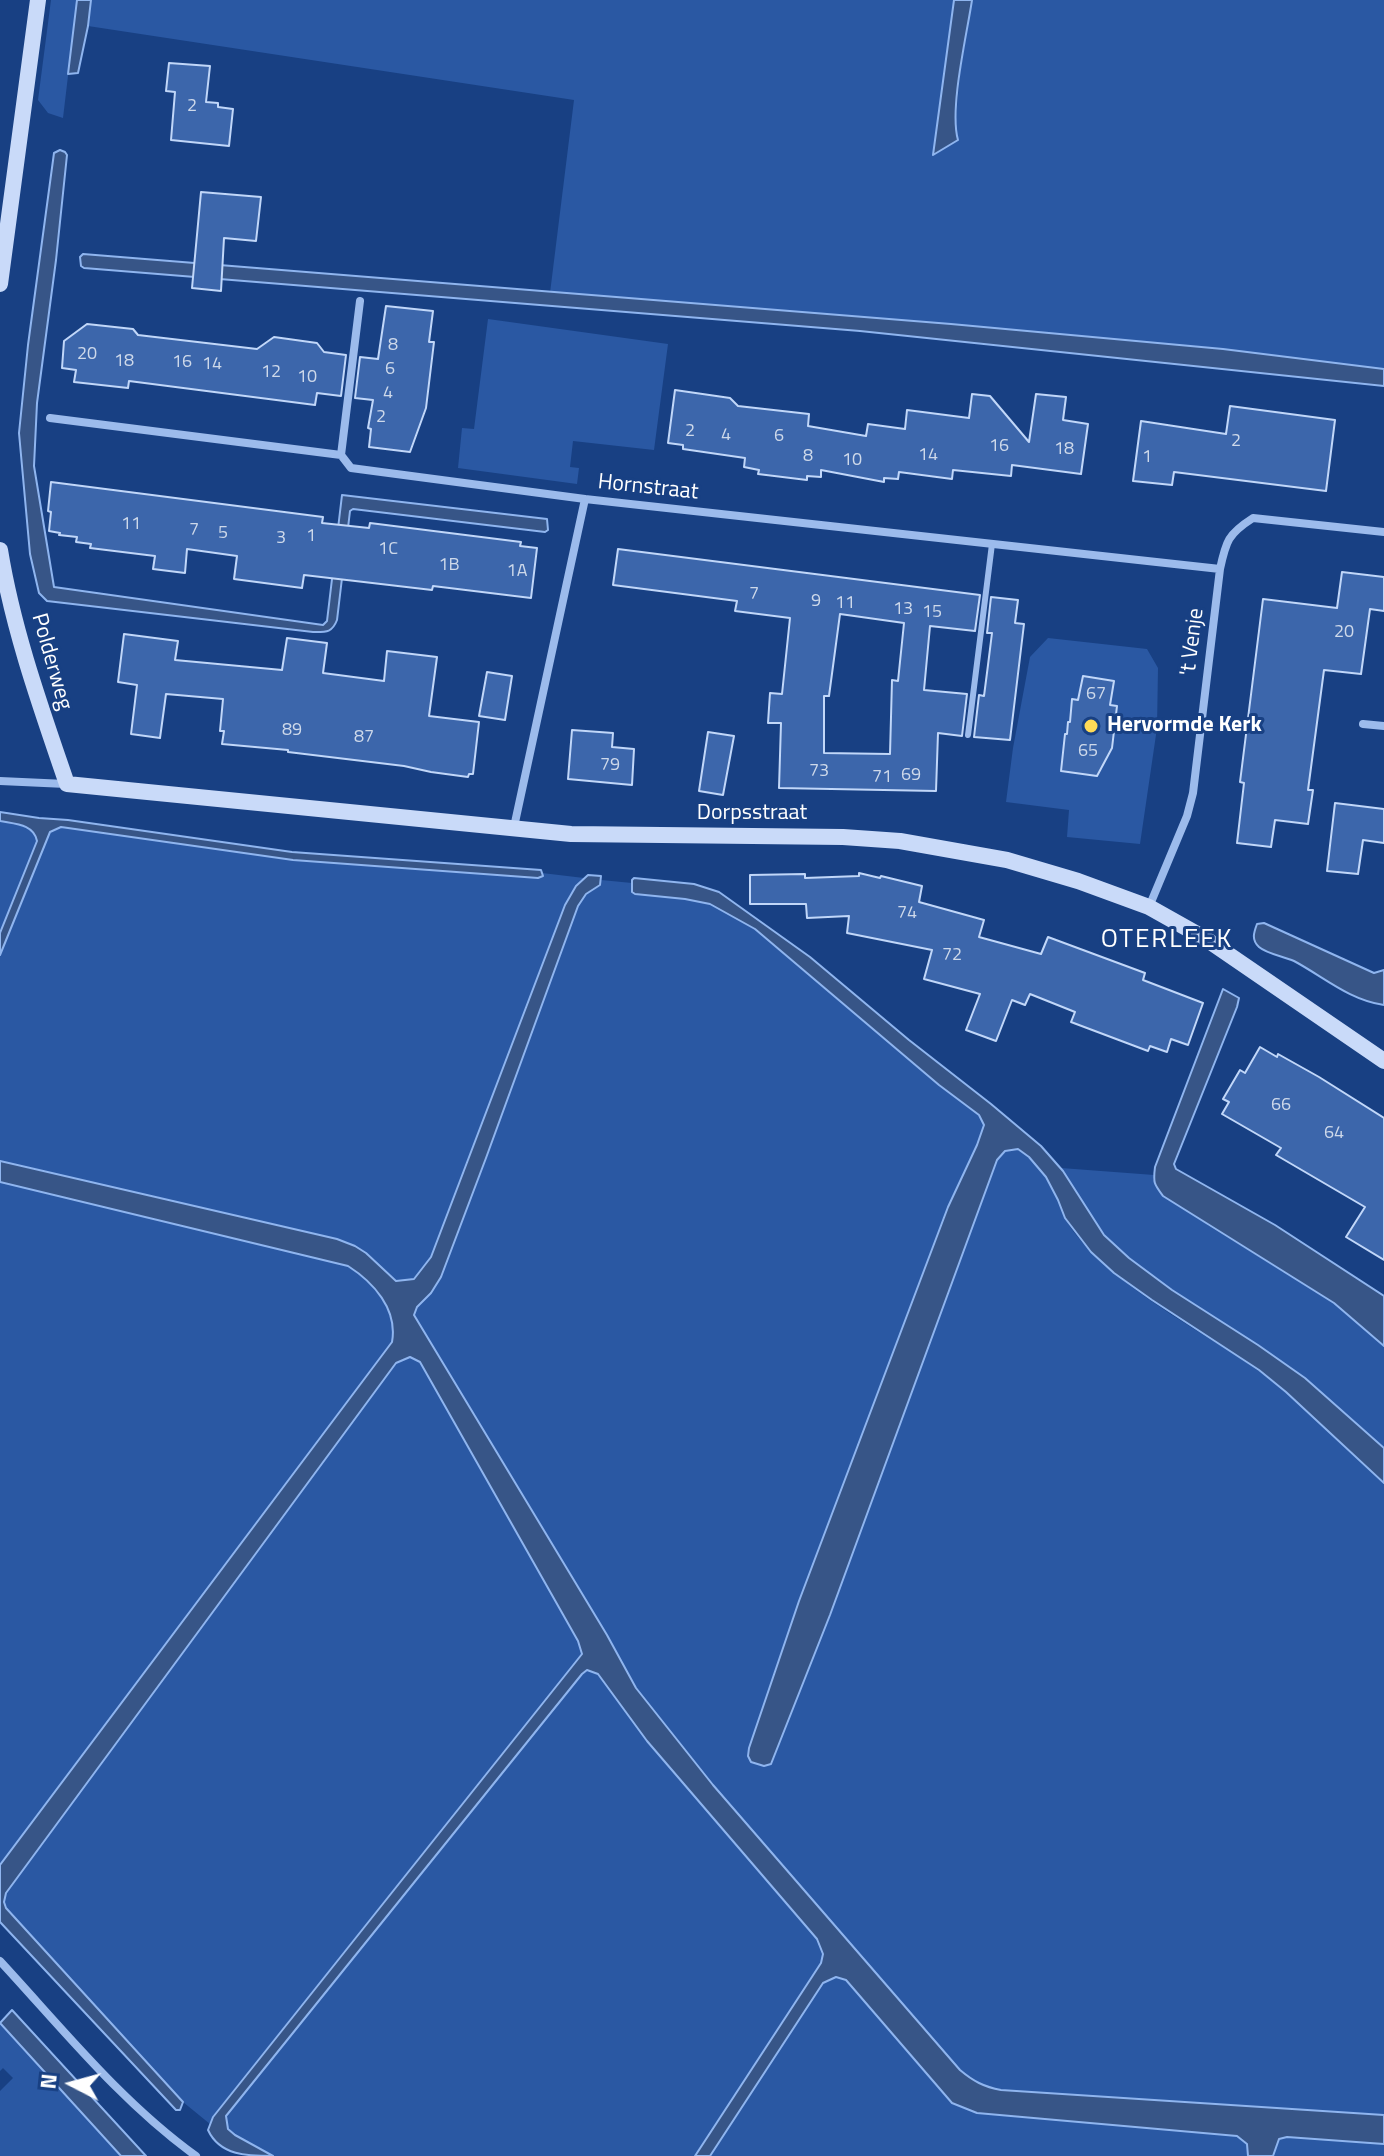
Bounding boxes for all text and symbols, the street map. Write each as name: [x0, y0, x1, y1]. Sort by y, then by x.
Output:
house number: 2: [187, 96, 197, 118]
house number: 8: [388, 335, 398, 357]
house number: 20: [77, 344, 97, 366]
house number: 18: [114, 351, 134, 373]
house number: 16: [172, 352, 192, 374]
house number: 14: [202, 354, 222, 376]
house number: 6: [385, 359, 395, 381]
house number: 12: [261, 362, 281, 384]
house number: 10: [297, 367, 317, 389]
house number: 4: [383, 383, 393, 405]
house number: 2: [376, 407, 386, 429]
house number: 2: [685, 421, 695, 443]
house number: 4: [721, 425, 731, 447]
house number: 6: [774, 426, 784, 448]
house number: 2: [1231, 431, 1241, 453]
house number: 16: [989, 436, 1009, 458]
house number: 18: [1054, 439, 1074, 461]
house number: 14: [918, 445, 938, 467]
house number: 8: [803, 446, 813, 468]
house number: 1: [1142, 447, 1152, 469]
house number: 10: [842, 450, 862, 472]
street label: Hornstraat: [596, 470, 700, 506]
house number: 11: [121, 514, 141, 536]
house number: 7: [189, 520, 199, 542]
house number: 5: [218, 523, 228, 545]
house number: 1: [306, 526, 316, 548]
house number: 3: [276, 528, 286, 550]
house number: 1C: [378, 539, 398, 561]
house number: 1B: [438, 555, 460, 577]
house number: 1A: [507, 561, 527, 583]
house number: 7: [749, 584, 759, 606]
house number: 9: [811, 591, 821, 613]
house number: 11: [835, 593, 855, 615]
house number: 13: [893, 599, 913, 621]
house number: 15: [922, 602, 942, 624]
street label: 't Venje: [1176, 607, 1210, 677]
street label: Polderweg: [25, 611, 77, 713]
house number: 20: [1334, 622, 1354, 644]
house number: 67: [1086, 684, 1106, 706]
place label: Hervormde Kerk: [1107, 713, 1262, 739]
marker: Hervormde Kerk: [1082, 717, 1100, 735]
house number: 89: [282, 720, 302, 742]
house number: 87: [354, 727, 374, 749]
house number: 65: [1078, 741, 1098, 763]
house number: 79: [600, 755, 620, 777]
house number: 73: [809, 761, 829, 783]
house number: 69: [901, 765, 921, 787]
house number: 71: [872, 767, 892, 789]
street label: Dorpsstraat: [697, 801, 807, 827]
house number: 74: [897, 903, 917, 925]
district label: OTERLEEK: [1101, 925, 1233, 957]
house number: 72: [942, 945, 962, 967]
house number: 66: [1271, 1095, 1291, 1117]
house number: 64: [1324, 1123, 1344, 1145]
north arrow: [32, 2044, 112, 2124]
text: N: [30, 2072, 66, 2091]

